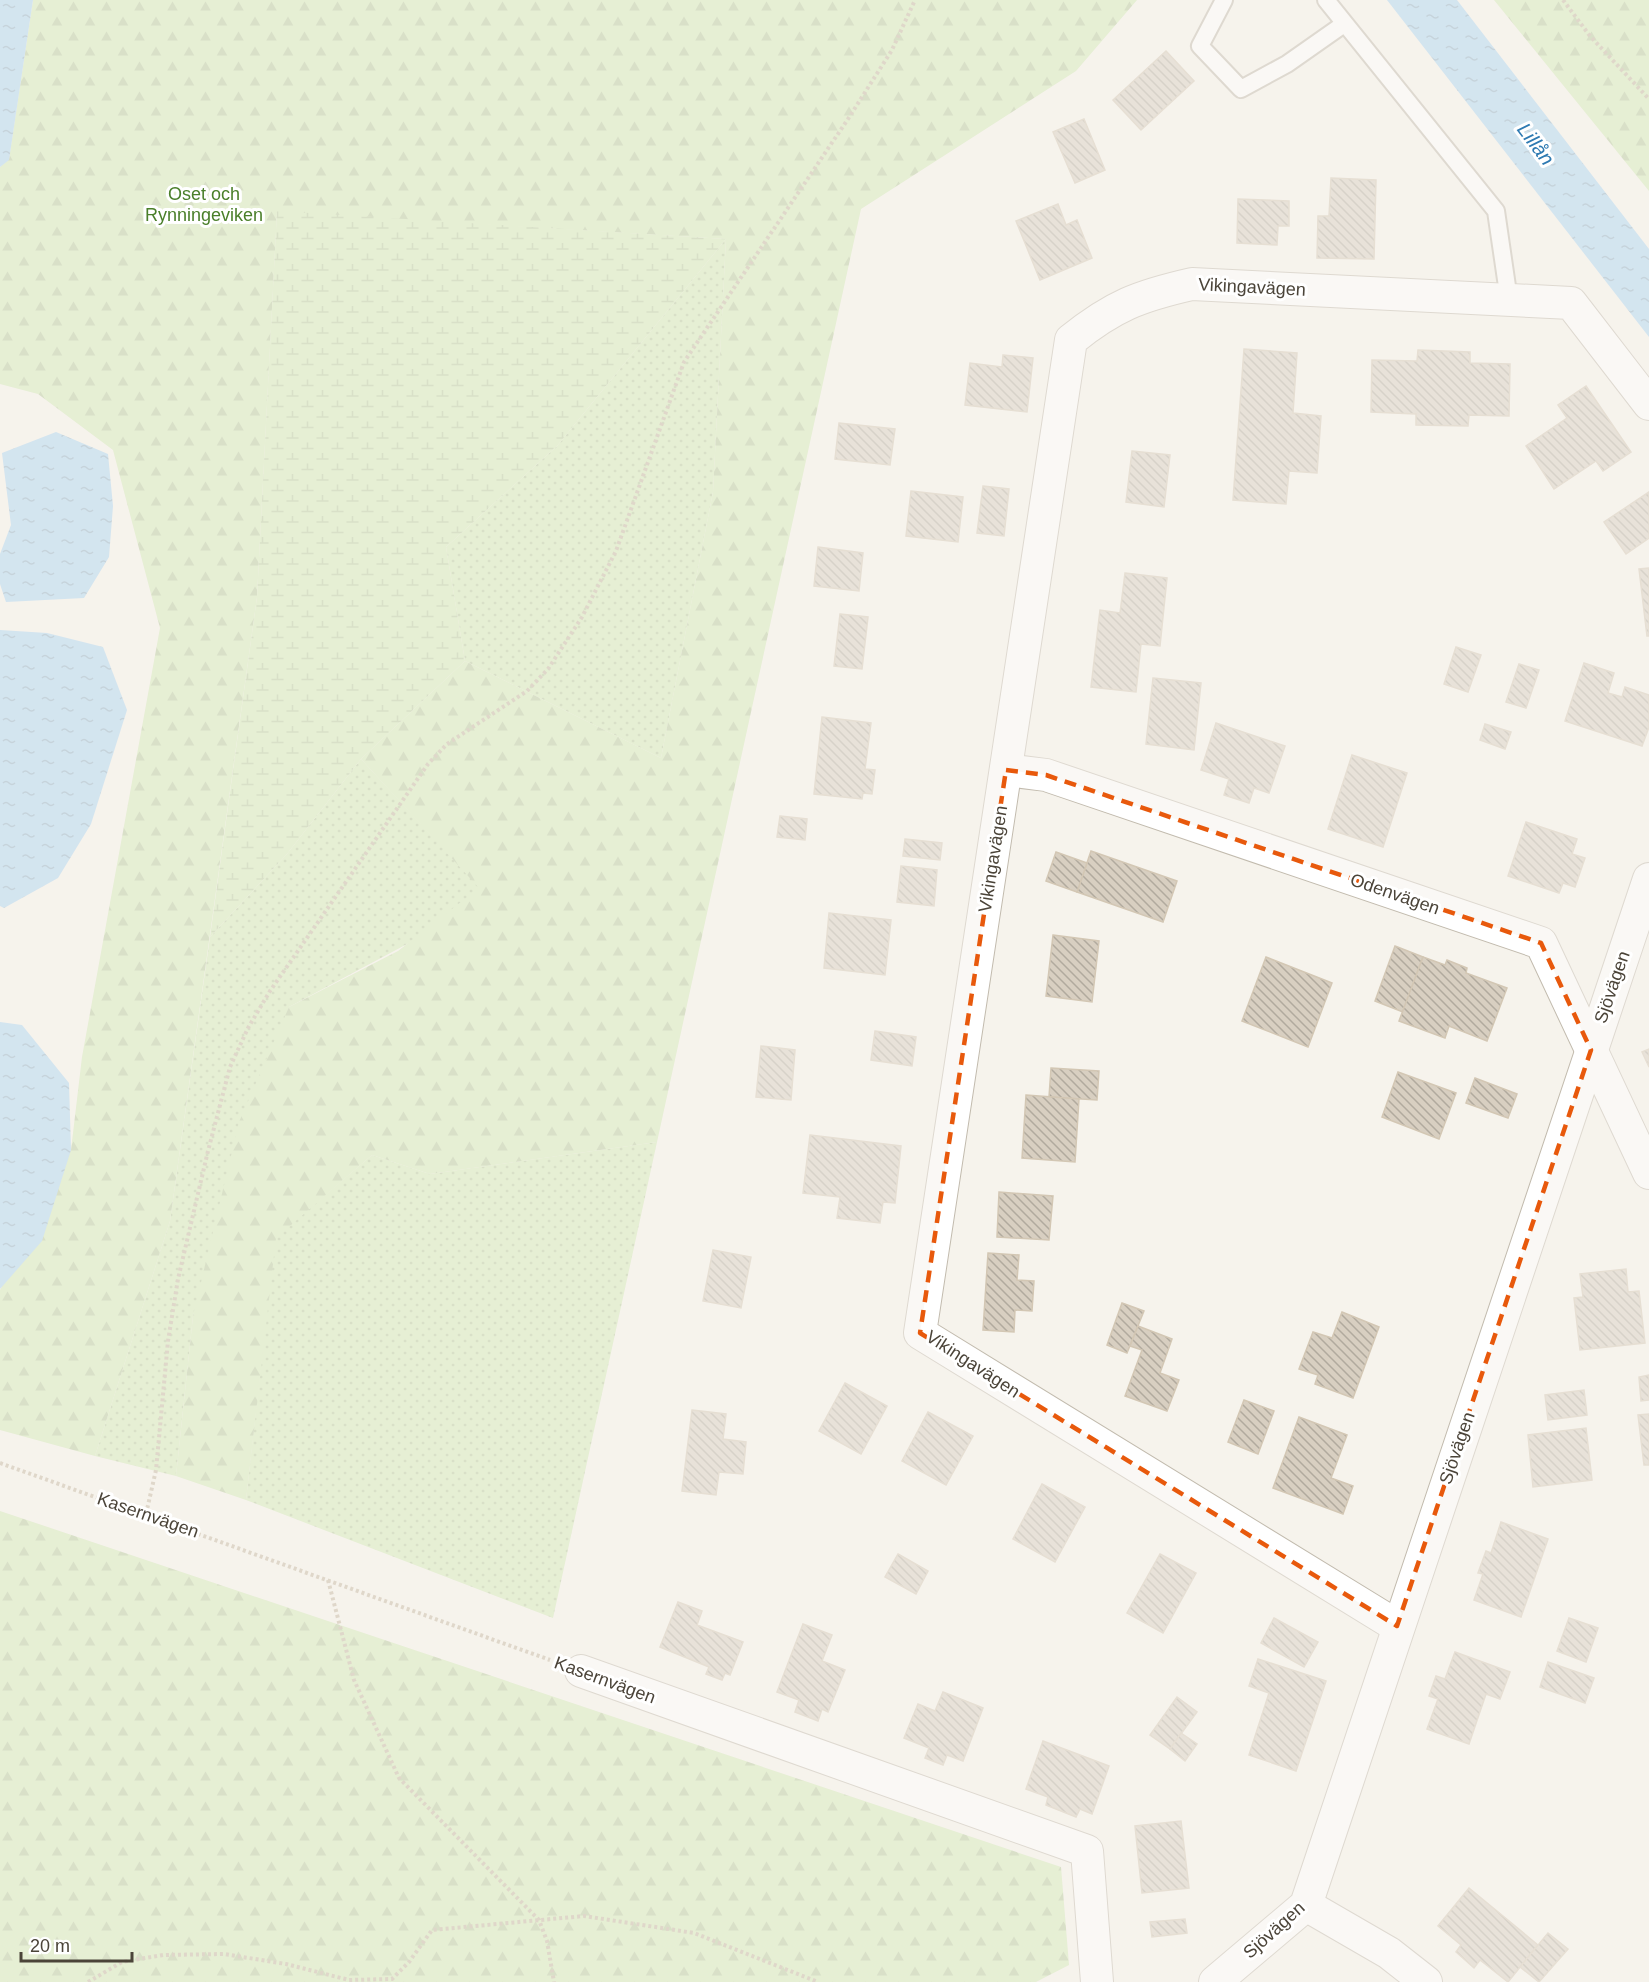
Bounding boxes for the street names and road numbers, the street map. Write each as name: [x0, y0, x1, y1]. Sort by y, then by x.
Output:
street label: Vikingavägen: [1198, 274, 1306, 300]
street label: Vikingavägen: [975, 804, 1011, 914]
street label: Odenvägen: [1348, 869, 1442, 919]
street label: Sjövägen: [1590, 948, 1634, 1026]
street label: Vikingavägen: [922, 1326, 1024, 1402]
street label: Sjövägen: [1435, 1409, 1479, 1487]
street label: Kasernvägen: [95, 1488, 201, 1542]
street label: Kasernvägen: [552, 1652, 658, 1708]
street label: Sjövägen: [1239, 1897, 1309, 1963]

